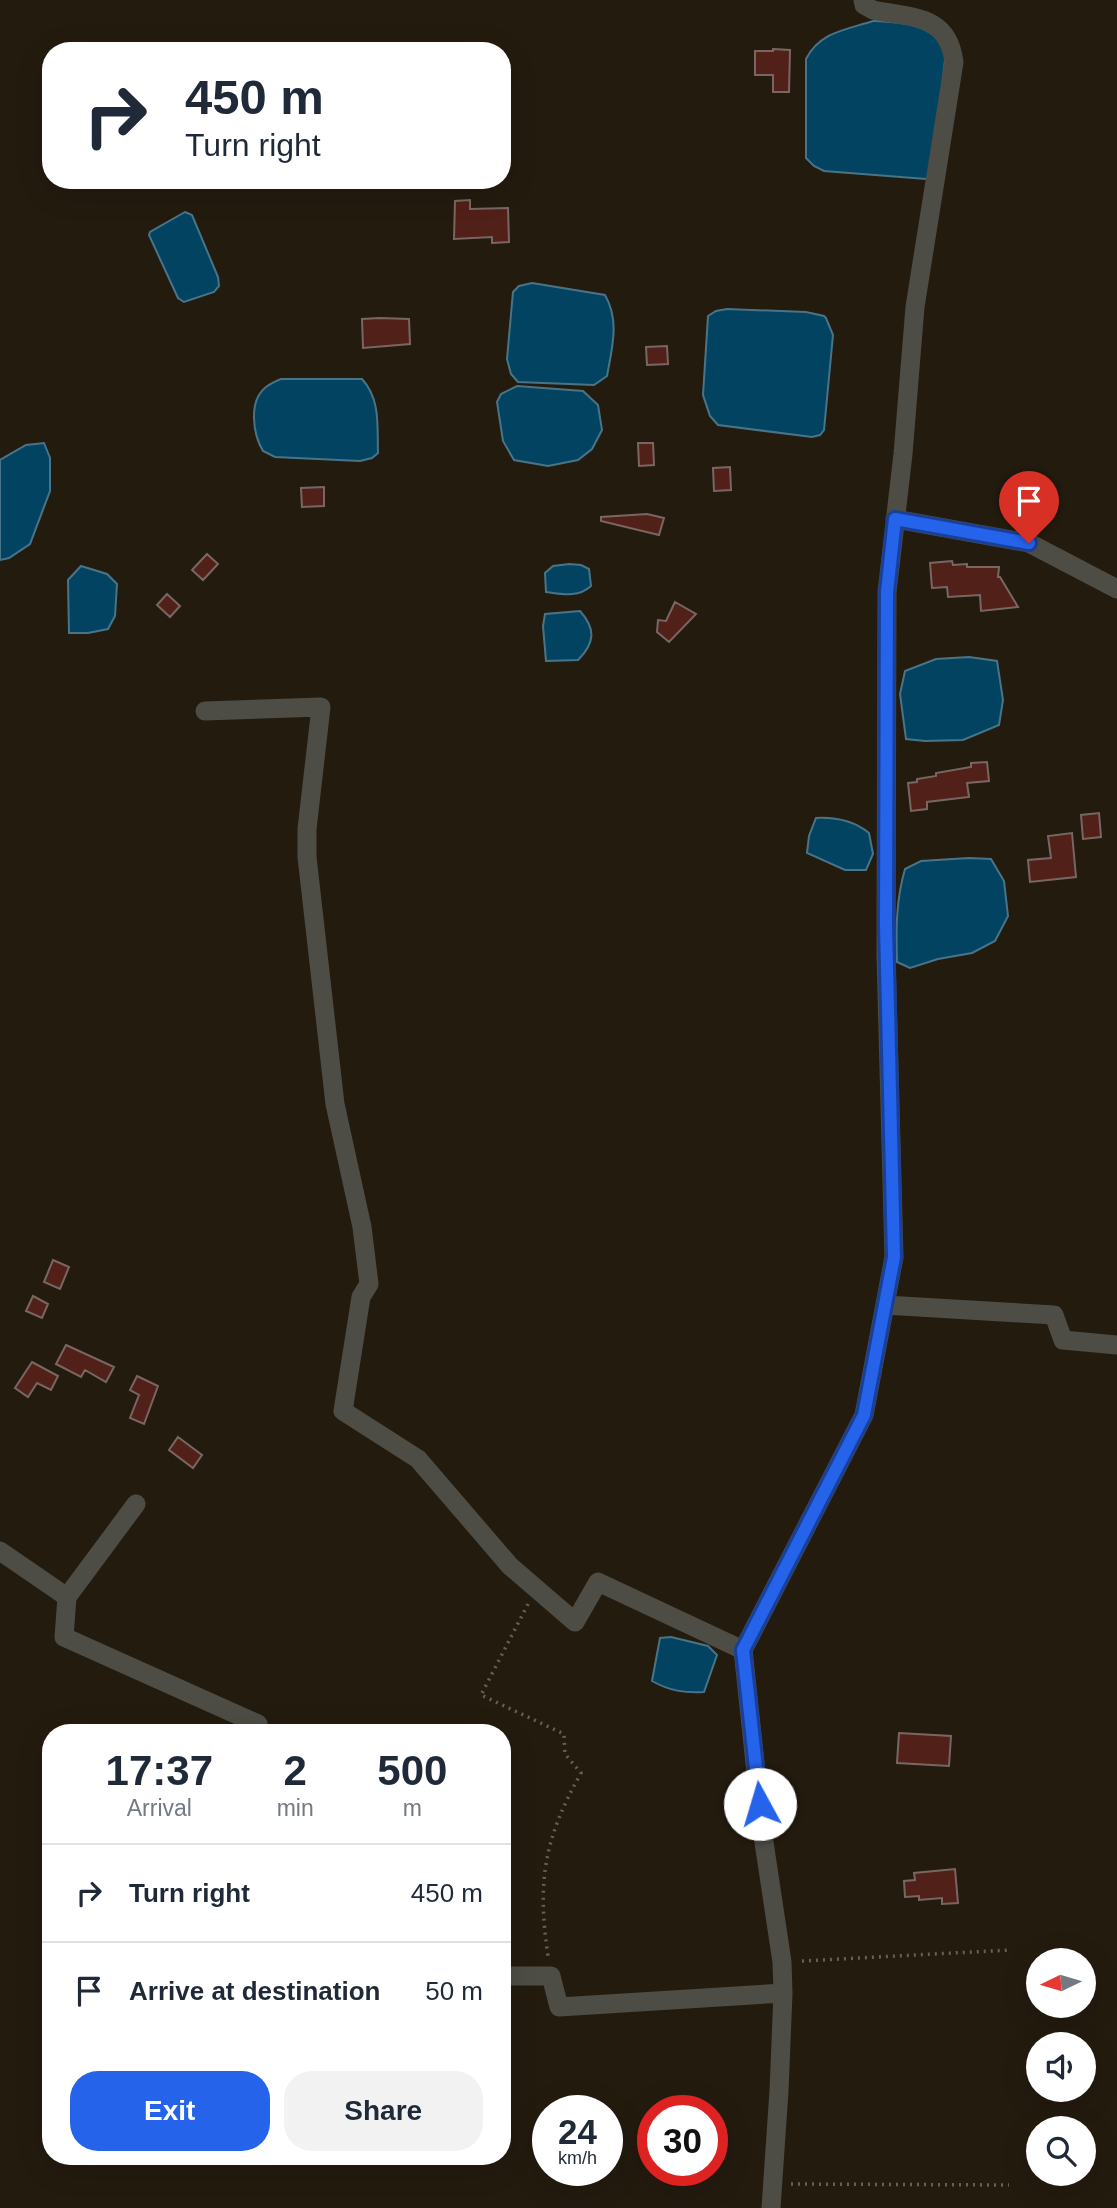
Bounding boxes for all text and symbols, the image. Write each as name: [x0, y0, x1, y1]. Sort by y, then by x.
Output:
icon: right: [70, 70, 161, 161]
text: 450 m: [185, 70, 324, 124]
text: Turn right: [185, 127, 321, 163]
pin: [999, 471, 1059, 543]
icon: arrive: [1010, 482, 1048, 520]
text: 17:37: [106, 1747, 213, 1794]
text: 2: [283, 1747, 307, 1794]
text: 500: [377, 1747, 447, 1794]
position arrow: [723, 1767, 797, 1841]
text: Arrival: [127, 1795, 192, 1821]
text: min: [277, 1795, 314, 1821]
text: m: [403, 1795, 422, 1821]
icon: right: [70, 1874, 108, 1912]
text: Turn right: [129, 1878, 250, 1908]
text: 450 m: [411, 1878, 483, 1908]
north arrow: [1026, 1948, 1096, 2018]
map controls: [1026, 1948, 1096, 2186]
icon: arrive: [70, 1972, 108, 2010]
text: Arrive at destination: [129, 1976, 380, 2006]
text: 50 m: [425, 1976, 483, 2006]
button: sound: [1026, 2032, 1096, 2102]
button: Exit: [70, 2071, 270, 2151]
button: Share: [284, 2071, 483, 2151]
speed limit sign: 30: [637, 2095, 728, 2186]
text: 24: [558, 2112, 597, 2151]
button: search: [1026, 2116, 1096, 2186]
text: km/h: [558, 2148, 597, 2168]

